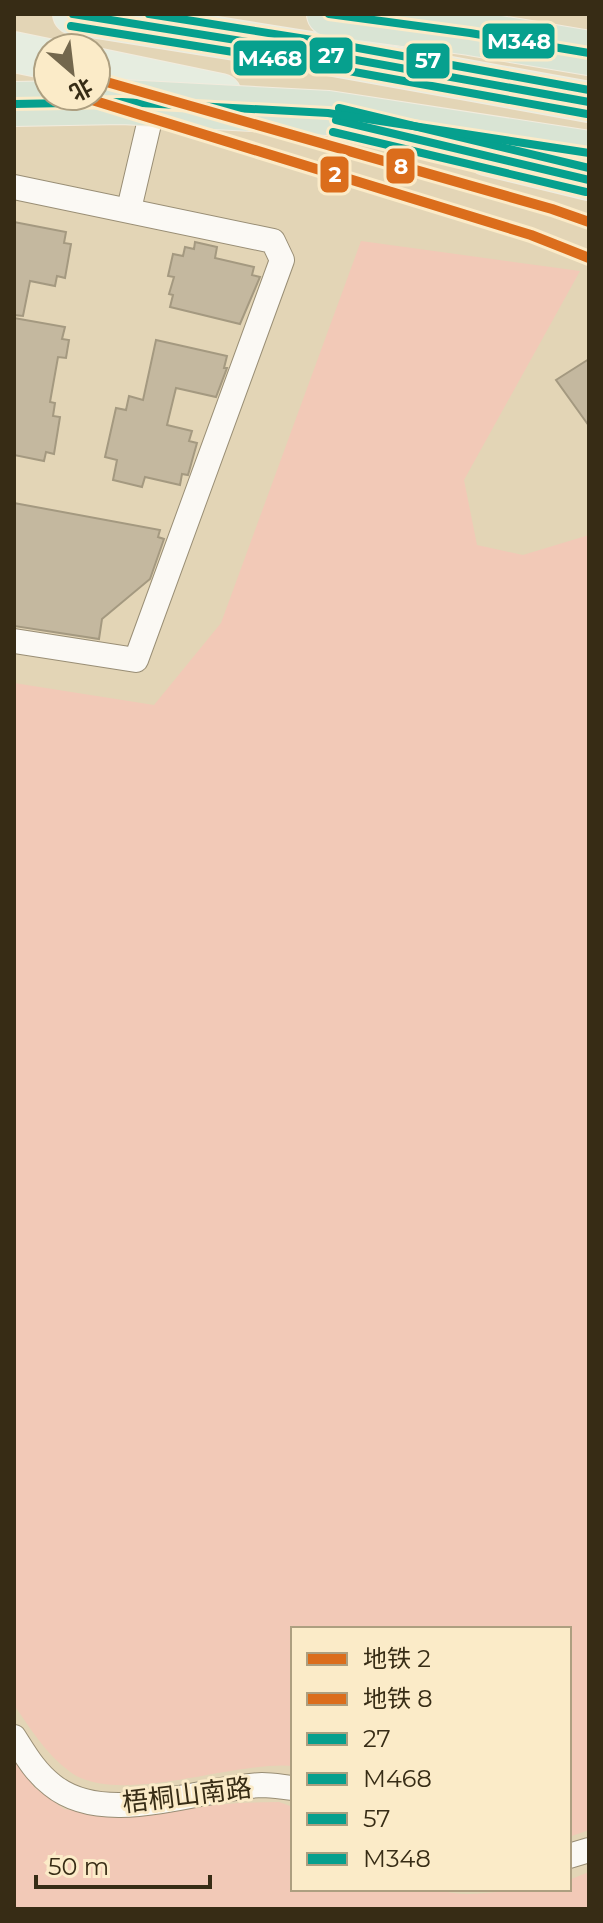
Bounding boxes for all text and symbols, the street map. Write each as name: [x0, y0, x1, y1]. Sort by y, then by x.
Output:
line badge: M348: [481, 22, 556, 60]
text: M348: [487, 28, 551, 55]
north arrow: [32, 32, 112, 112]
line badge: 27: [308, 36, 354, 75]
line badge: M468: [232, 39, 308, 77]
text: 27: [318, 42, 344, 69]
line badge: 57: [405, 42, 451, 80]
text: M468: [238, 45, 302, 72]
text: 57: [415, 47, 441, 74]
text: 北: [65, 72, 97, 106]
line badge: 8: [385, 147, 416, 185]
text: 8: [394, 153, 408, 180]
line badge: 2: [319, 155, 350, 194]
text: 2: [329, 161, 342, 188]
legend: [291, 1627, 571, 1891]
text: 地铁 2: [363, 1644, 431, 1673]
text: 地铁 8: [363, 1684, 433, 1713]
text: 27: [363, 1724, 391, 1753]
text: M468: [363, 1764, 432, 1793]
street label: 梧桐山南路: [121, 1771, 253, 1819]
text: 57: [363, 1804, 390, 1833]
scale bar: [36, 1839, 210, 1889]
text: M348: [363, 1844, 431, 1873]
text: 50 m: [48, 1852, 109, 1881]

